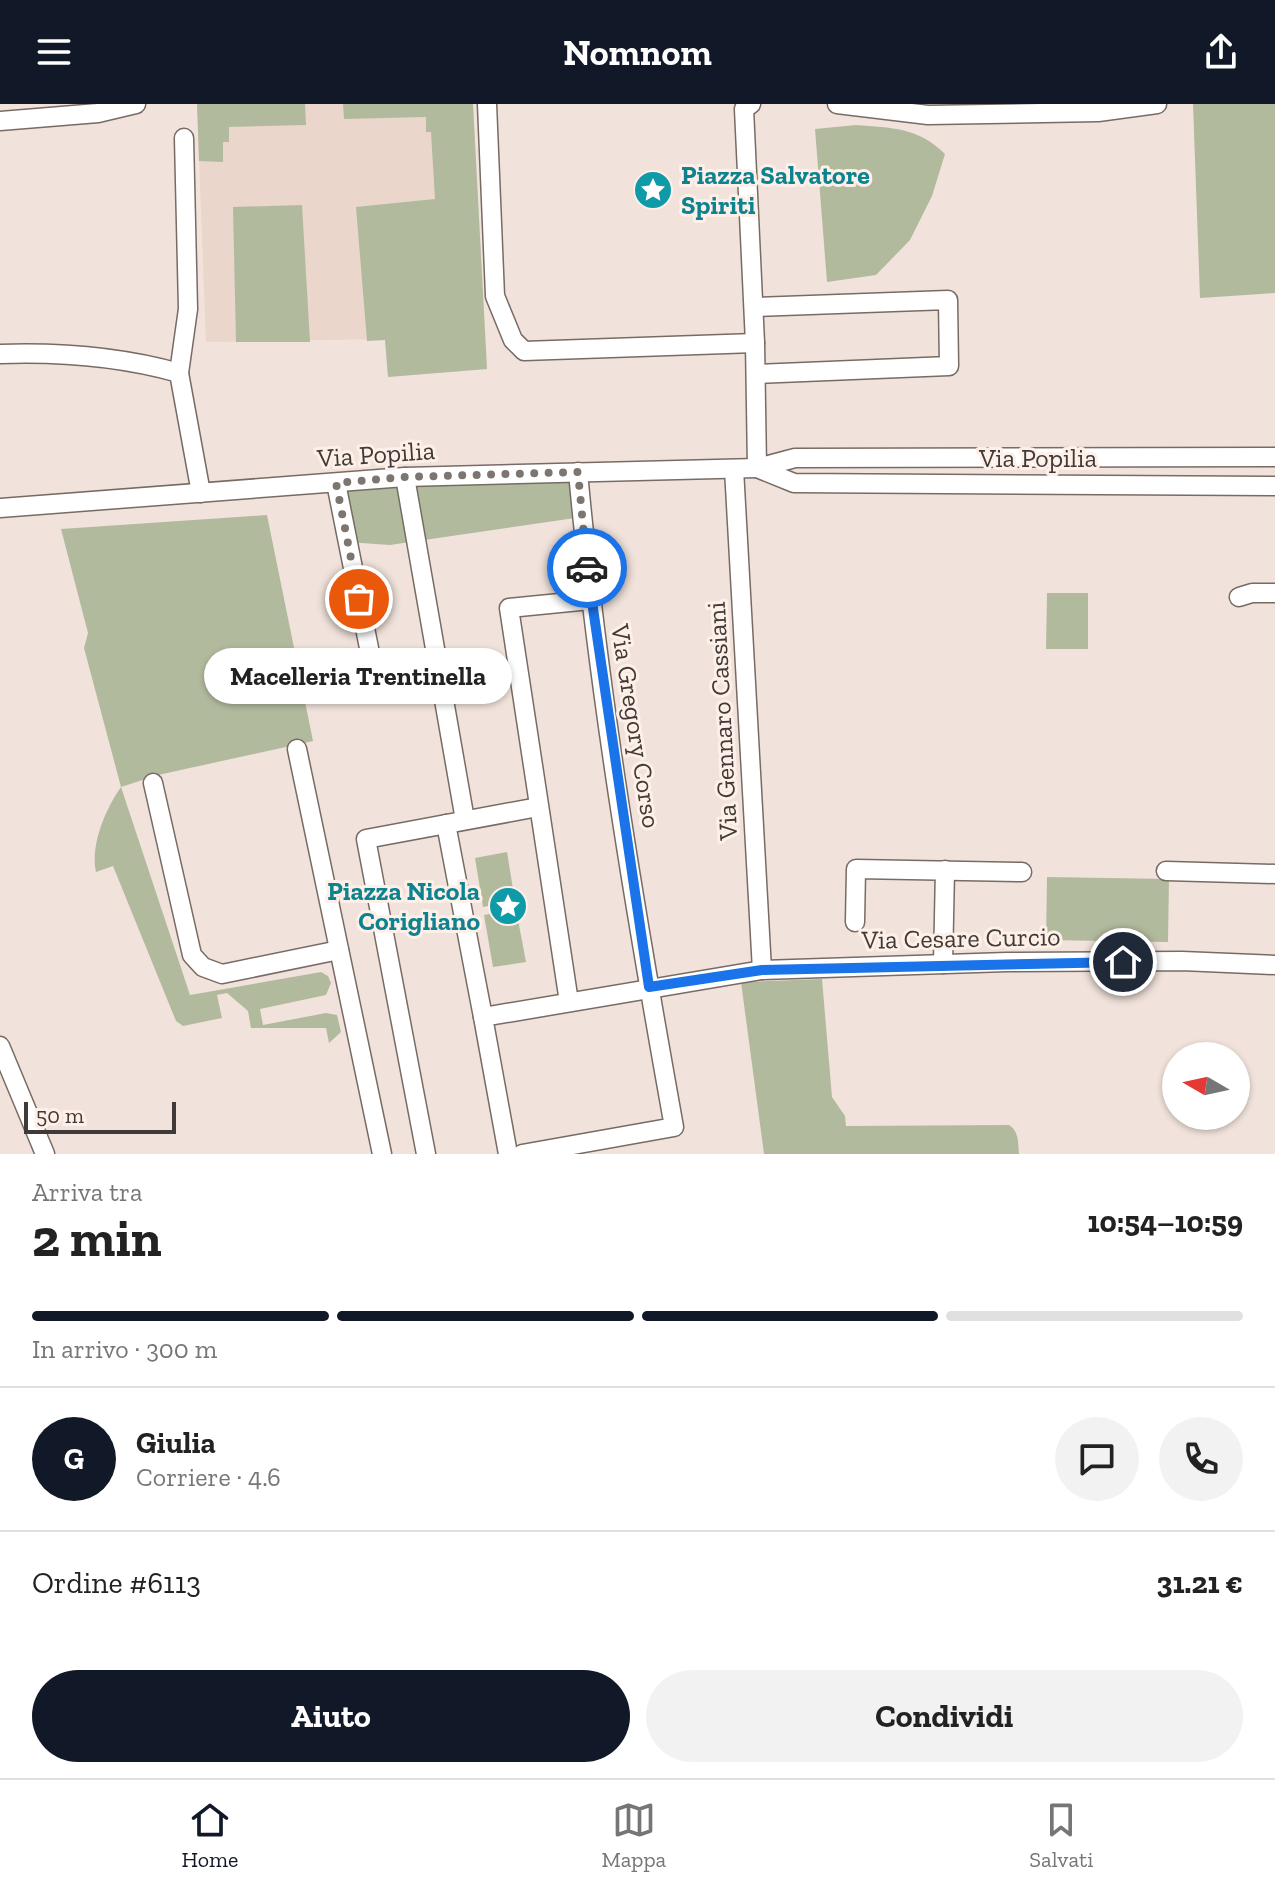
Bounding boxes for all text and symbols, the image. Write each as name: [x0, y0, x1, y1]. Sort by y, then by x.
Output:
icon: menu: [32, 30, 76, 74]
icon: share: [1199, 30, 1243, 74]
text: Nomnom: [563, 31, 712, 74]
place label: Piazza Salvatore Spiriti: [681, 159, 870, 221]
place icon: Piazza Salvatore Spiriti: [632, 169, 674, 211]
street label: Via Popilia: [315, 434, 436, 474]
street label: Via Popilia: [978, 442, 1097, 474]
courier: [547, 528, 627, 608]
icon: car: [565, 546, 609, 590]
pin: [325, 565, 393, 633]
icon: bag: [337, 577, 381, 621]
street label: Via Gennaro Cassiani: [700, 601, 744, 842]
street label: Via Gregory Corso: [604, 621, 668, 830]
callout: Macelleria Trentinella: [205, 647, 513, 703]
text: Macelleria Trentinella: [230, 660, 486, 692]
place label: Piazza Nicola Corigliano: [327, 875, 480, 937]
place icon: Piazza Nicola Corigliano: [487, 885, 529, 927]
street label: Via Cesare Curcio: [860, 920, 1061, 956]
pin: [1089, 928, 1157, 996]
icon: home: [1101, 940, 1145, 984]
north arrow: [1162, 1042, 1250, 1130]
map controls: [1162, 1042, 1250, 1130]
scale bar: [24, 1098, 176, 1134]
text: 50 m: [36, 1102, 84, 1129]
text: Arriva tra: [32, 1176, 142, 1208]
text: 10:54–10:59: [1087, 1204, 1243, 1240]
text: 2 min: [32, 1207, 162, 1269]
text: In arrivo · 300 m: [32, 1333, 217, 1365]
button: chat: [1055, 1417, 1139, 1501]
button: phone: [1159, 1417, 1243, 1501]
text: Giulia: [136, 1425, 216, 1461]
text: G: [64, 1441, 84, 1477]
text: Corriere · 4.6: [136, 1461, 281, 1493]
text: Ordine #6113: [32, 1565, 201, 1601]
text: 31.21 €: [1156, 1565, 1243, 1601]
button: Aiuto: [32, 1670, 630, 1762]
button: Condividi: [646, 1670, 1243, 1762]
tab: Home: [182, 1798, 238, 1873]
tab: Mappa: [602, 1798, 666, 1873]
tab: Salvati: [1029, 1798, 1093, 1873]

